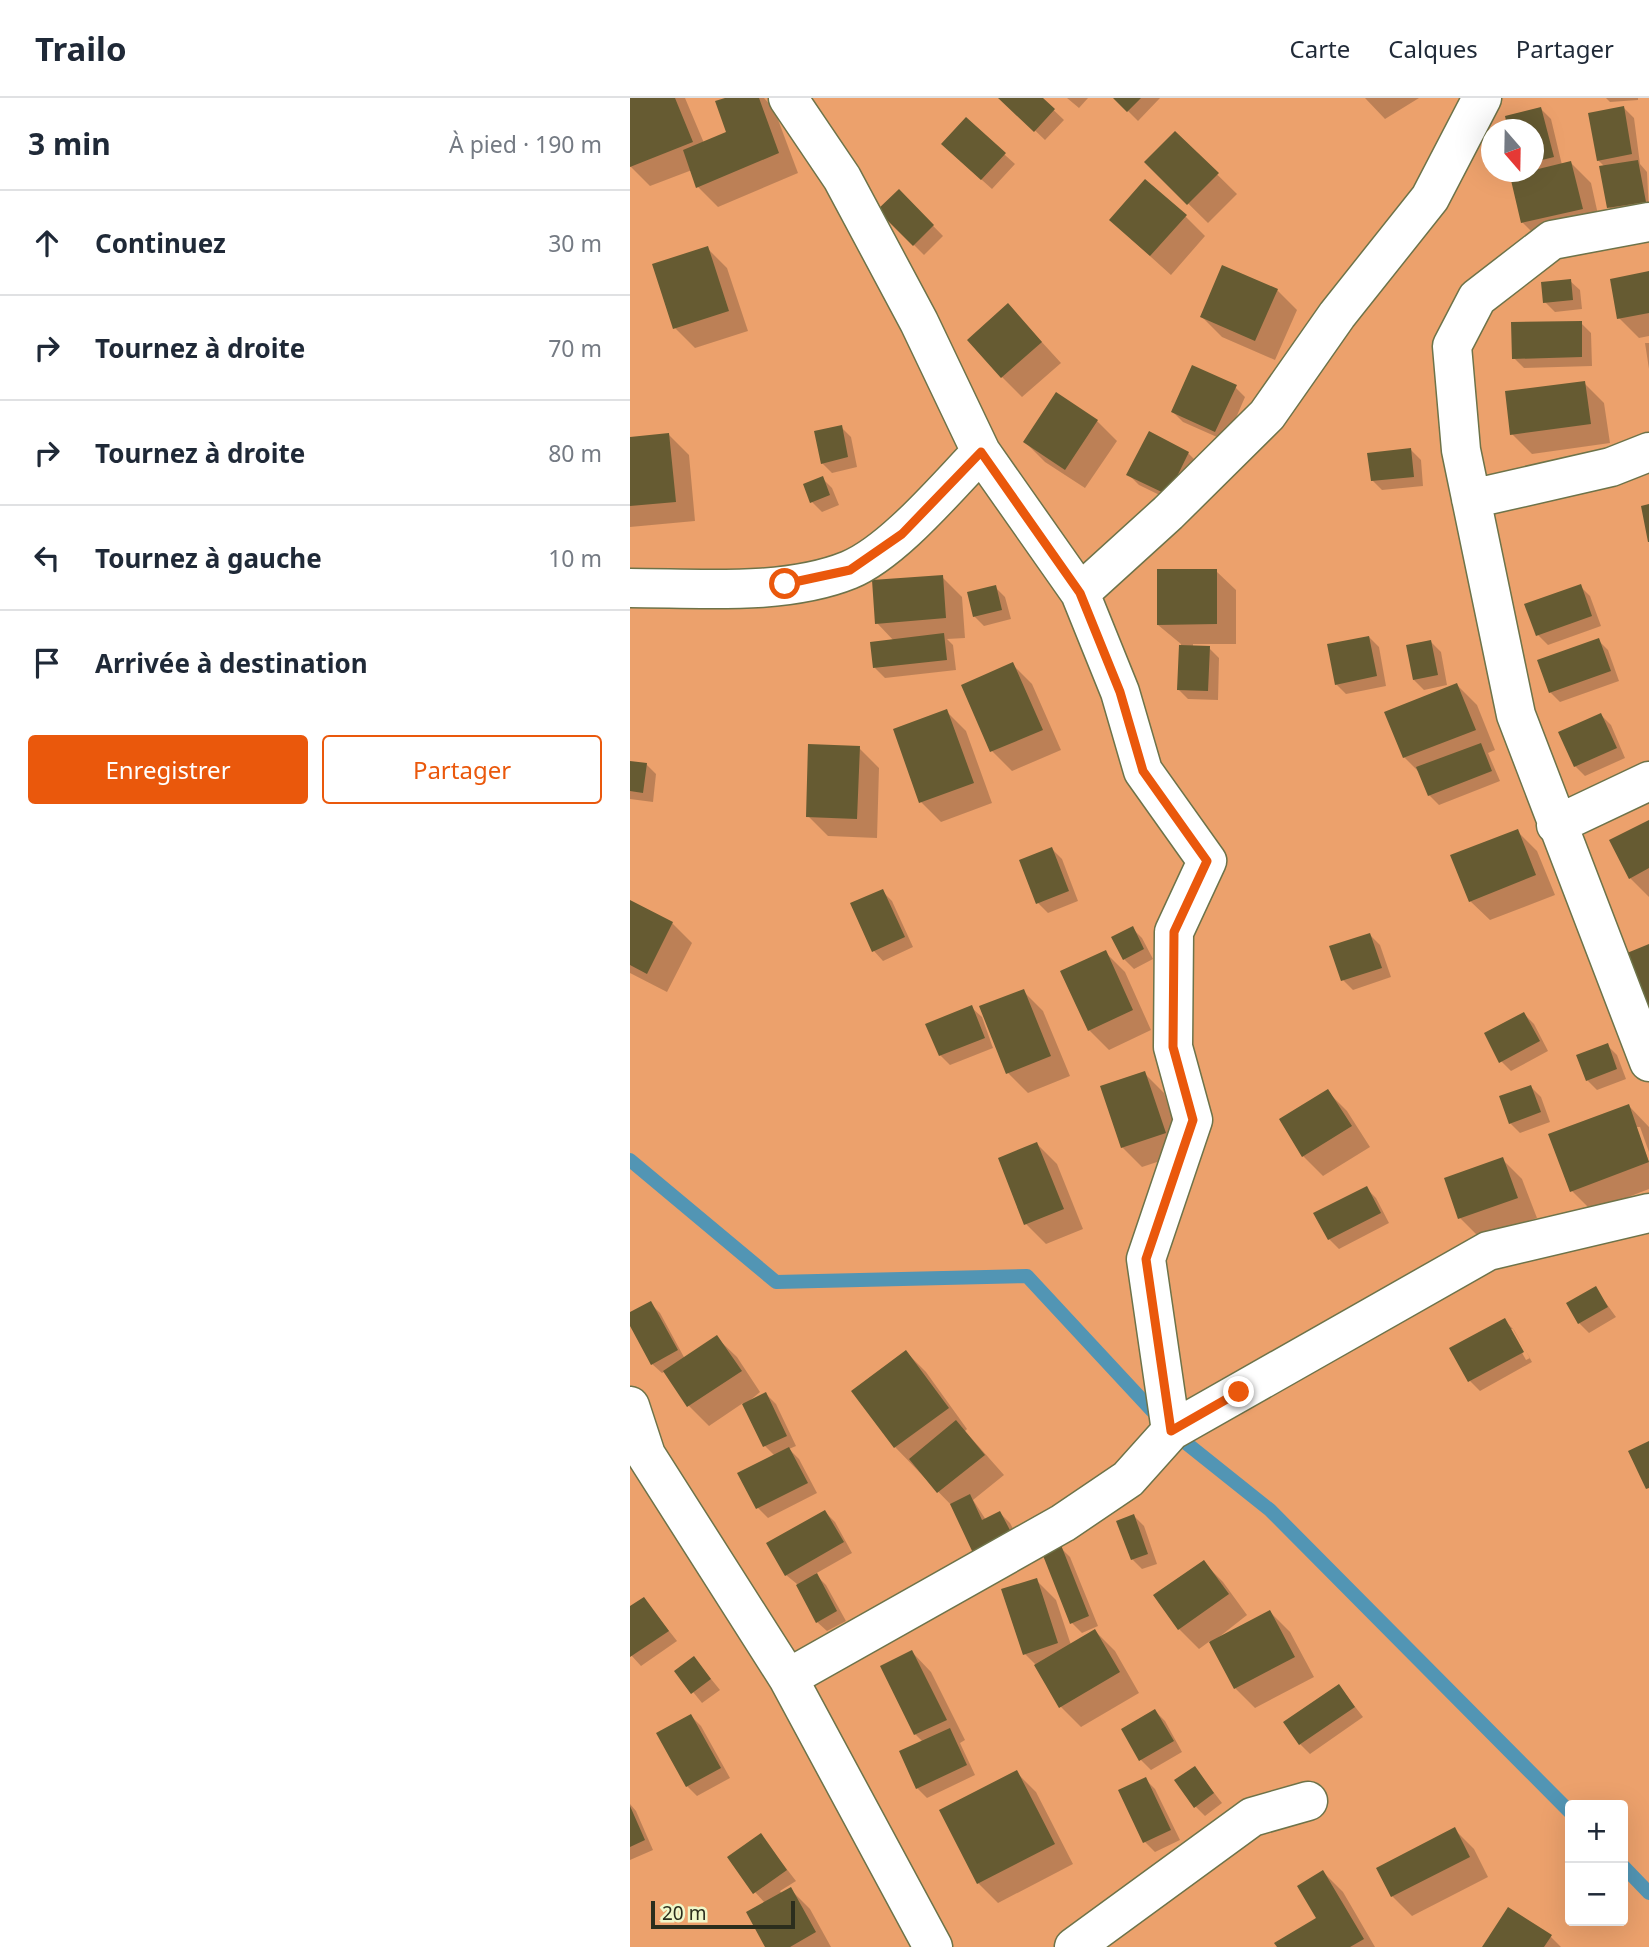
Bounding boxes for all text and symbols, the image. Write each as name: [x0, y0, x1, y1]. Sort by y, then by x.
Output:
text: Trailo: [35, 26, 127, 71]
text: Carte: [1290, 32, 1350, 65]
text: Calques: [1388, 32, 1478, 65]
text: Partager: [1516, 32, 1614, 65]
north arrow: [1481, 119, 1544, 182]
text: 3 min: [28, 123, 111, 164]
text: À pied · 190 m: [449, 128, 602, 160]
icon: ahead: [28, 224, 66, 262]
text: Continuez: [95, 225, 226, 261]
text: 30 m: [548, 227, 602, 259]
icon: right: [28, 329, 66, 367]
text: Tournez à droite: [95, 330, 305, 366]
text: 70 m: [548, 332, 602, 364]
icon: right: [28, 434, 66, 472]
text: Tournez à droite: [95, 435, 305, 471]
text: 80 m: [548, 437, 602, 469]
icon: left: [28, 539, 66, 577]
text: Tournez à gauche: [95, 540, 322, 576]
text: 10 m: [548, 542, 602, 574]
route start: [769, 568, 800, 599]
icon: arrive: [28, 644, 66, 682]
text: Arrivée à destination: [95, 645, 368, 681]
button: Enregistrer: [28, 735, 308, 804]
button: Partager: [322, 735, 602, 804]
route end: [1223, 1376, 1254, 1407]
map controls: [1565, 1800, 1628, 1926]
button: +: [1565, 1800, 1628, 1863]
button: −: [1565, 1863, 1628, 1926]
scale bar: [651, 1898, 794, 1930]
text: 20 m: [662, 1900, 706, 1926]

